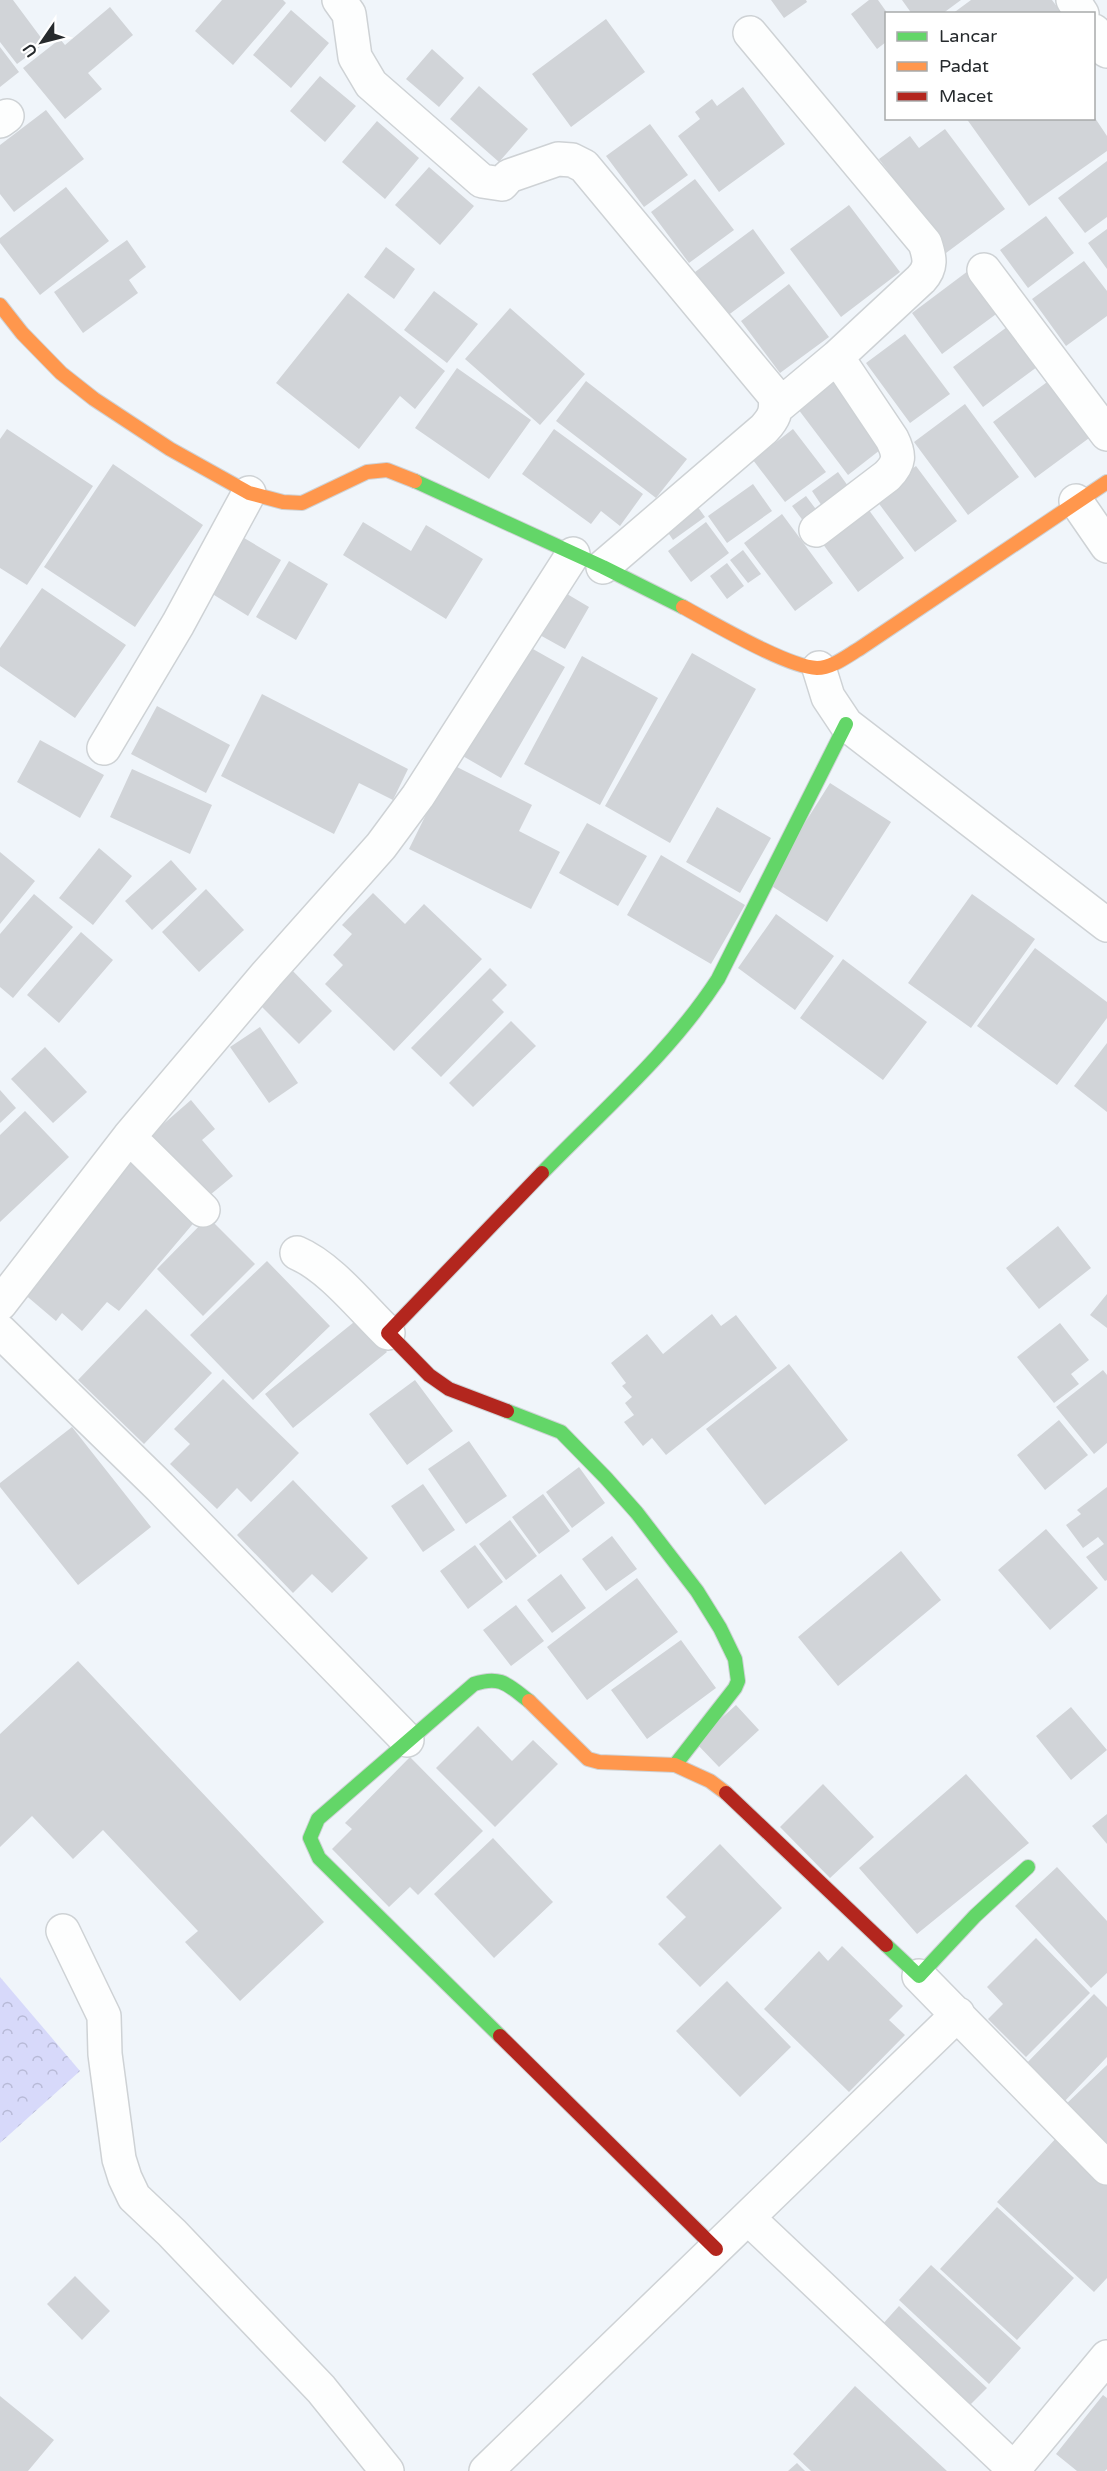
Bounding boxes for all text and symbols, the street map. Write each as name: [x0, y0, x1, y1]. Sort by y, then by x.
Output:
north arrow: [12, 12, 72, 72]
legend: [885, 12, 1095, 120]
text: Lancar: [939, 25, 997, 47]
text: U: [19, 39, 42, 61]
text: Padat: [939, 55, 989, 77]
text: Macet: [939, 85, 993, 107]

